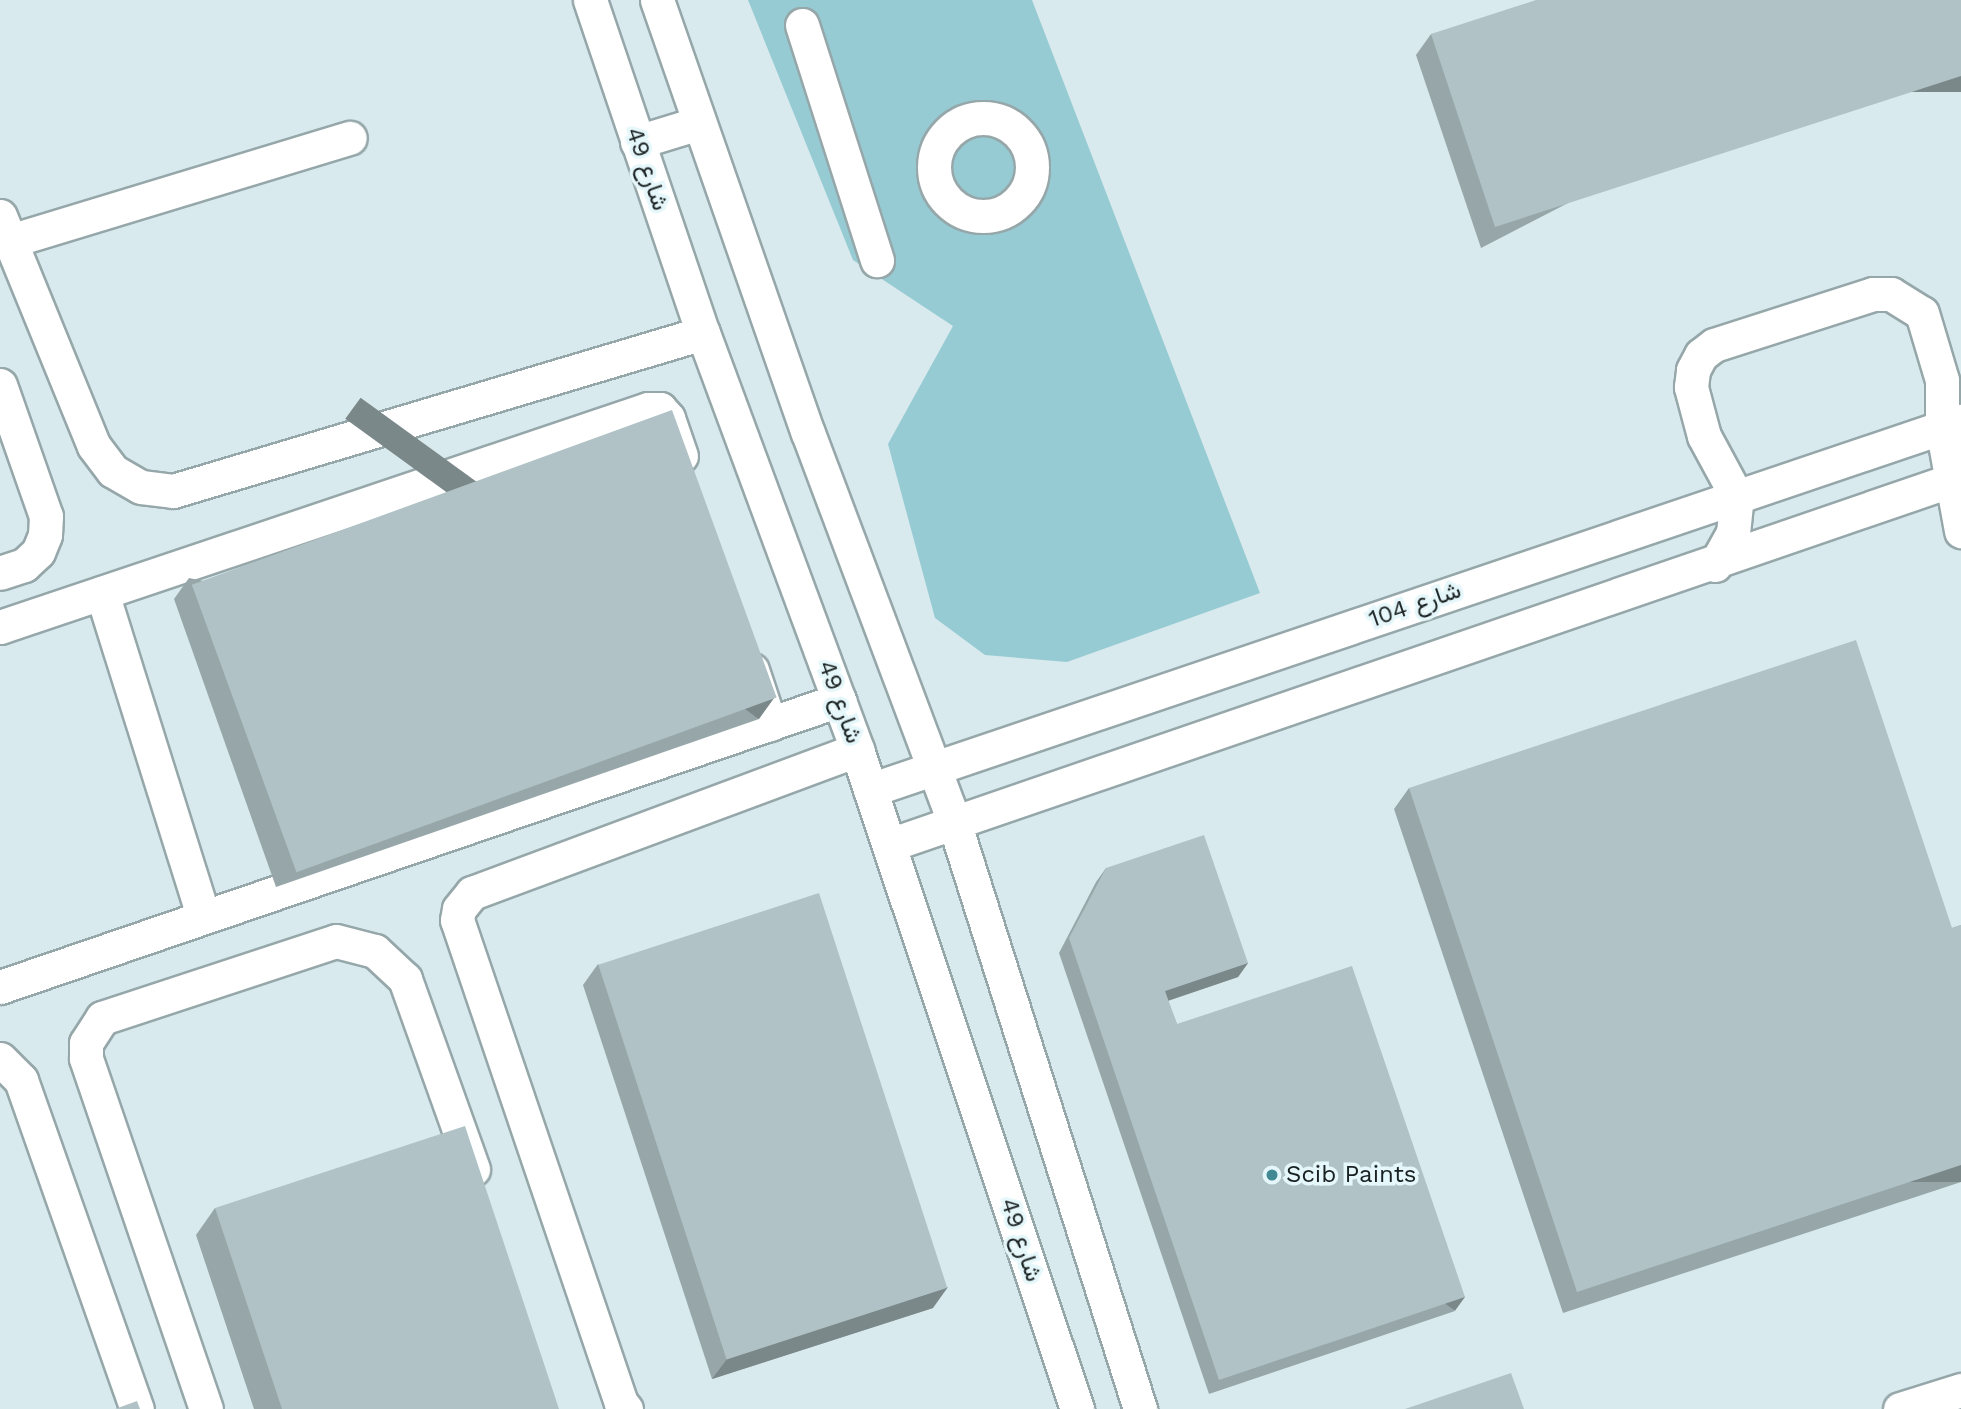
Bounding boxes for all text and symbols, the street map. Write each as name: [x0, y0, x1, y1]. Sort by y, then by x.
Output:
street label: شارع 49: [619, 124, 675, 214]
street label: شارع 104: [1365, 576, 1465, 634]
street label: شارع 49: [812, 657, 868, 747]
place label: Scib Paints: [1286, 1161, 1416, 1189]
marker: Scib Paints: [1264, 1167, 1280, 1183]
street label: شارع 49: [994, 1195, 1048, 1285]

